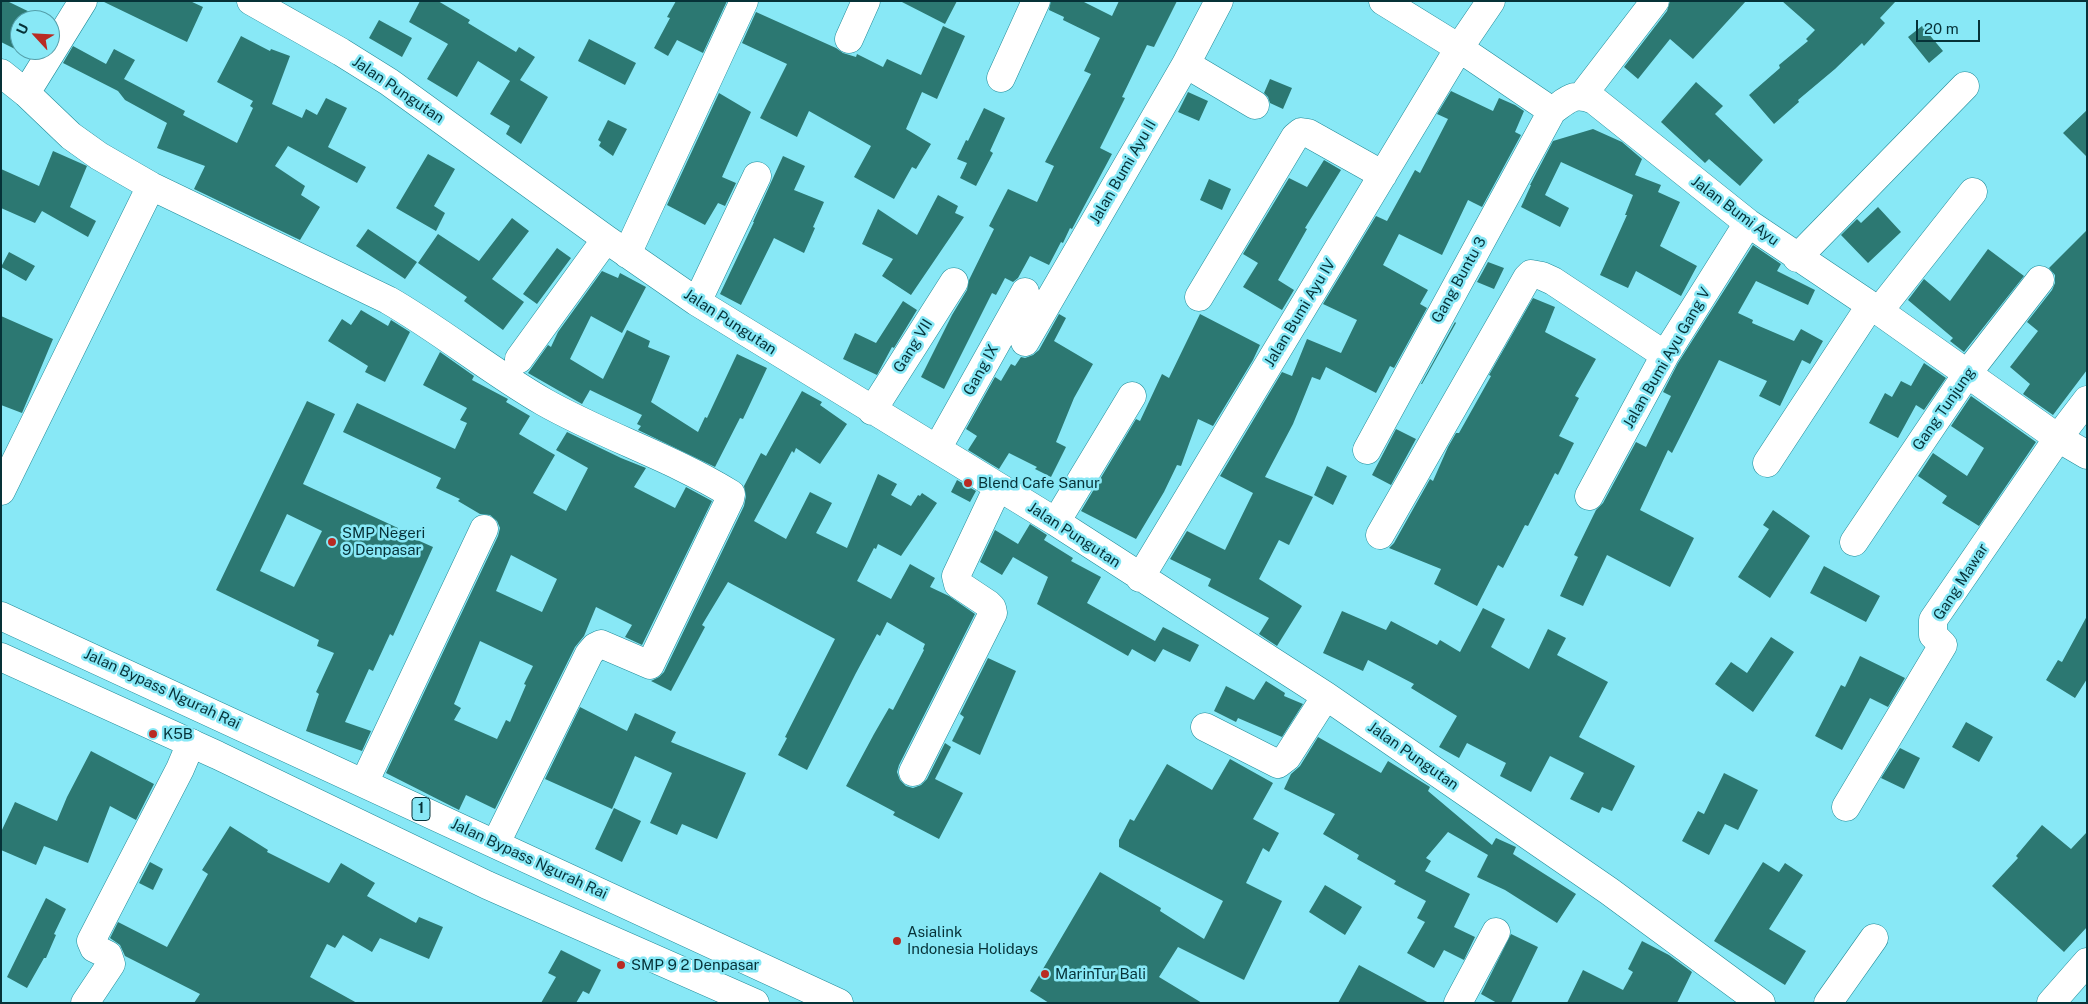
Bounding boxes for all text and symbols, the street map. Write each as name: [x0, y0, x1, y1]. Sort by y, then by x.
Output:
north arrow: [10, 10, 60, 60]
scale bar: [1918, 10, 1982, 42]
text: 20 m: [1924, 20, 1959, 37]
text: U: [13, 21, 32, 37]
street label: Jalan Pungutan: [349, 53, 447, 127]
street label: Jalan Bumi Ayu II: [1086, 117, 1160, 227]
street label: Jalan Bumi Ayu: [1688, 172, 1782, 250]
street label: Gang Buntu 3: [1428, 234, 1490, 326]
street label: Jalan Bumi Ayu IV: [1261, 256, 1339, 370]
street label: Jalan Bumi Ayu Gang V: [1619, 284, 1715, 432]
street label: Jalan Pungutan: [680, 285, 780, 359]
street label: Gang VII: [890, 316, 936, 376]
street label: Gang IX: [960, 341, 1002, 399]
street label: Gang Tunjung: [1909, 364, 1979, 454]
place label: Blend Cafe Sanur: [978, 474, 1100, 492]
marker: Blend Cafe Sanur: [962, 477, 974, 489]
street label: Jalan Pungutan: [1024, 498, 1124, 572]
place label: SMP Negeri 9 Denpasar: [342, 524, 425, 559]
marker: SMP Negeri 9 Denpasar: [326, 536, 338, 548]
street label: Gang Mawar: [1930, 540, 1992, 624]
street label: Jalan Bypass Ngurah Rai: [81, 645, 243, 733]
street label: Jalan Pungutan: [1364, 718, 1462, 794]
place label: K5B: [163, 725, 193, 743]
marker: K5B: [147, 728, 159, 740]
road number: 1: [412, 798, 430, 821]
street label: Jalan Bypass Ngurah Rai: [448, 815, 610, 903]
place label: Asialink Indonesia Holidays: [907, 923, 1038, 958]
marker: Asialink Indonesia Holidays: [891, 935, 903, 947]
place label: SMP 9 2 Denpasar: [631, 956, 759, 974]
marker: SMP 9 2 Denpasar: [615, 959, 627, 971]
place label: MarinTur Bali: [1055, 965, 1146, 983]
marker: MarinTur Bali: [1039, 968, 1051, 980]

